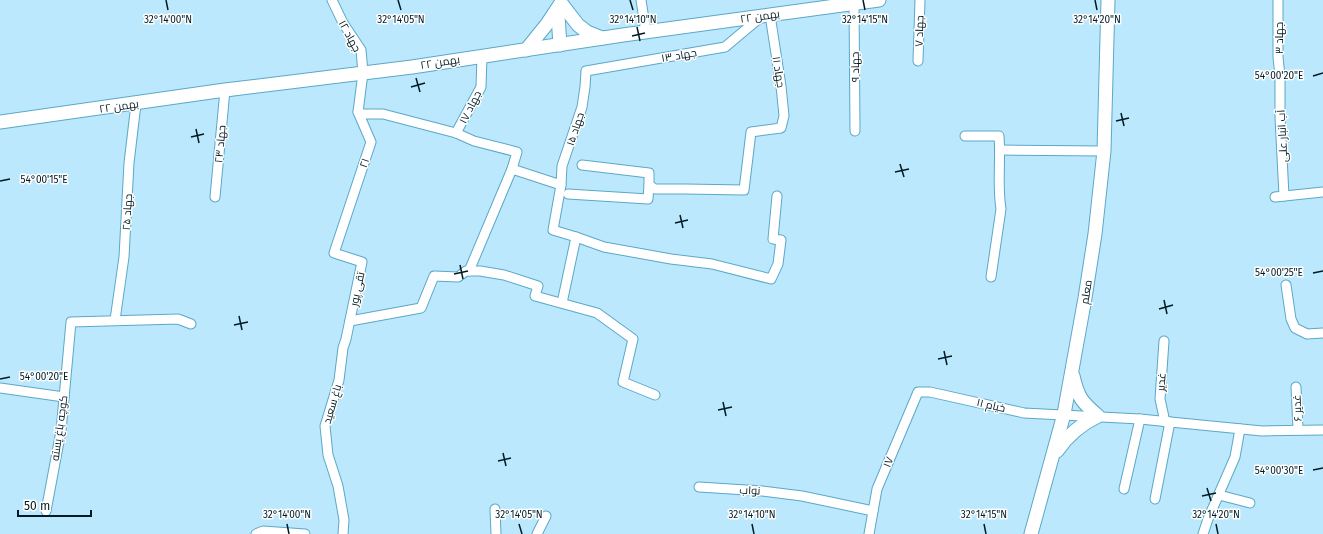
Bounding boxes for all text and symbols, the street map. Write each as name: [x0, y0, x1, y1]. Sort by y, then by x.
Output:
street label: ۲۲ بهمن: [739, 7, 781, 26]
text: 32°14'00"N: [144, 14, 192, 26]
text: 32°14'05"N: [377, 14, 425, 26]
text: 32°14'10"N: [609, 14, 657, 26]
text: 32°14'15"N: [842, 14, 888, 26]
text: 32°14'20"N: [1073, 14, 1121, 26]
street label: جهاد ۷: [912, 15, 927, 47]
street label: جهاد ۱۲: [336, 18, 364, 54]
street label: جهاد ۳: [1273, 22, 1286, 54]
street label: جهاد ۱۳: [660, 46, 698, 65]
street label: جهاد ۹: [849, 52, 862, 82]
street label: ۲۲ بهمن: [419, 53, 461, 72]
street label: جهاد ۱۱: [770, 55, 787, 89]
text: 54°00'20"E: [1255, 70, 1303, 82]
street label: جهاد ۱۷: [457, 89, 484, 126]
street label: ۲۲ بهمن: [98, 97, 140, 116]
street label: آب انبار علی: [1275, 109, 1290, 162]
street label: جهاد ۱۵: [564, 111, 587, 147]
street label: جهاد ۲۳: [212, 125, 229, 164]
street label: ۲۱: [357, 157, 372, 170]
text: 54°00'15"E: [20, 174, 68, 186]
street label: جهاد ۲۵: [120, 193, 135, 231]
text: 54°00'25"E: [1255, 267, 1303, 279]
street label: تقی پور: [347, 271, 367, 308]
street label: معلم: [1078, 279, 1096, 305]
text: 54°00'20"E: [20, 371, 68, 383]
street label: غدیر: [1154, 372, 1169, 393]
street label: باغ سعید: [321, 383, 345, 426]
street label: کوچه باغ پسته: [48, 394, 72, 462]
street label: غدیر ۶: [1290, 394, 1305, 422]
street label: خیام ۱۱: [975, 396, 1007, 416]
street label: ۱۷: [881, 455, 896, 469]
text: 54°00'30"E: [1255, 465, 1303, 477]
street label: نواب: [739, 483, 761, 498]
scale bar: [18, 492, 91, 518]
text: 50 m: [24, 499, 50, 513]
text: 32°14'00"N: [263, 509, 311, 521]
text: 32°14'05"N: [495, 509, 543, 521]
text: 32°14'10"N: [728, 509, 776, 521]
text: 32°14'15"N: [961, 509, 1007, 521]
text: 32°14'20"N: [1192, 509, 1240, 521]

